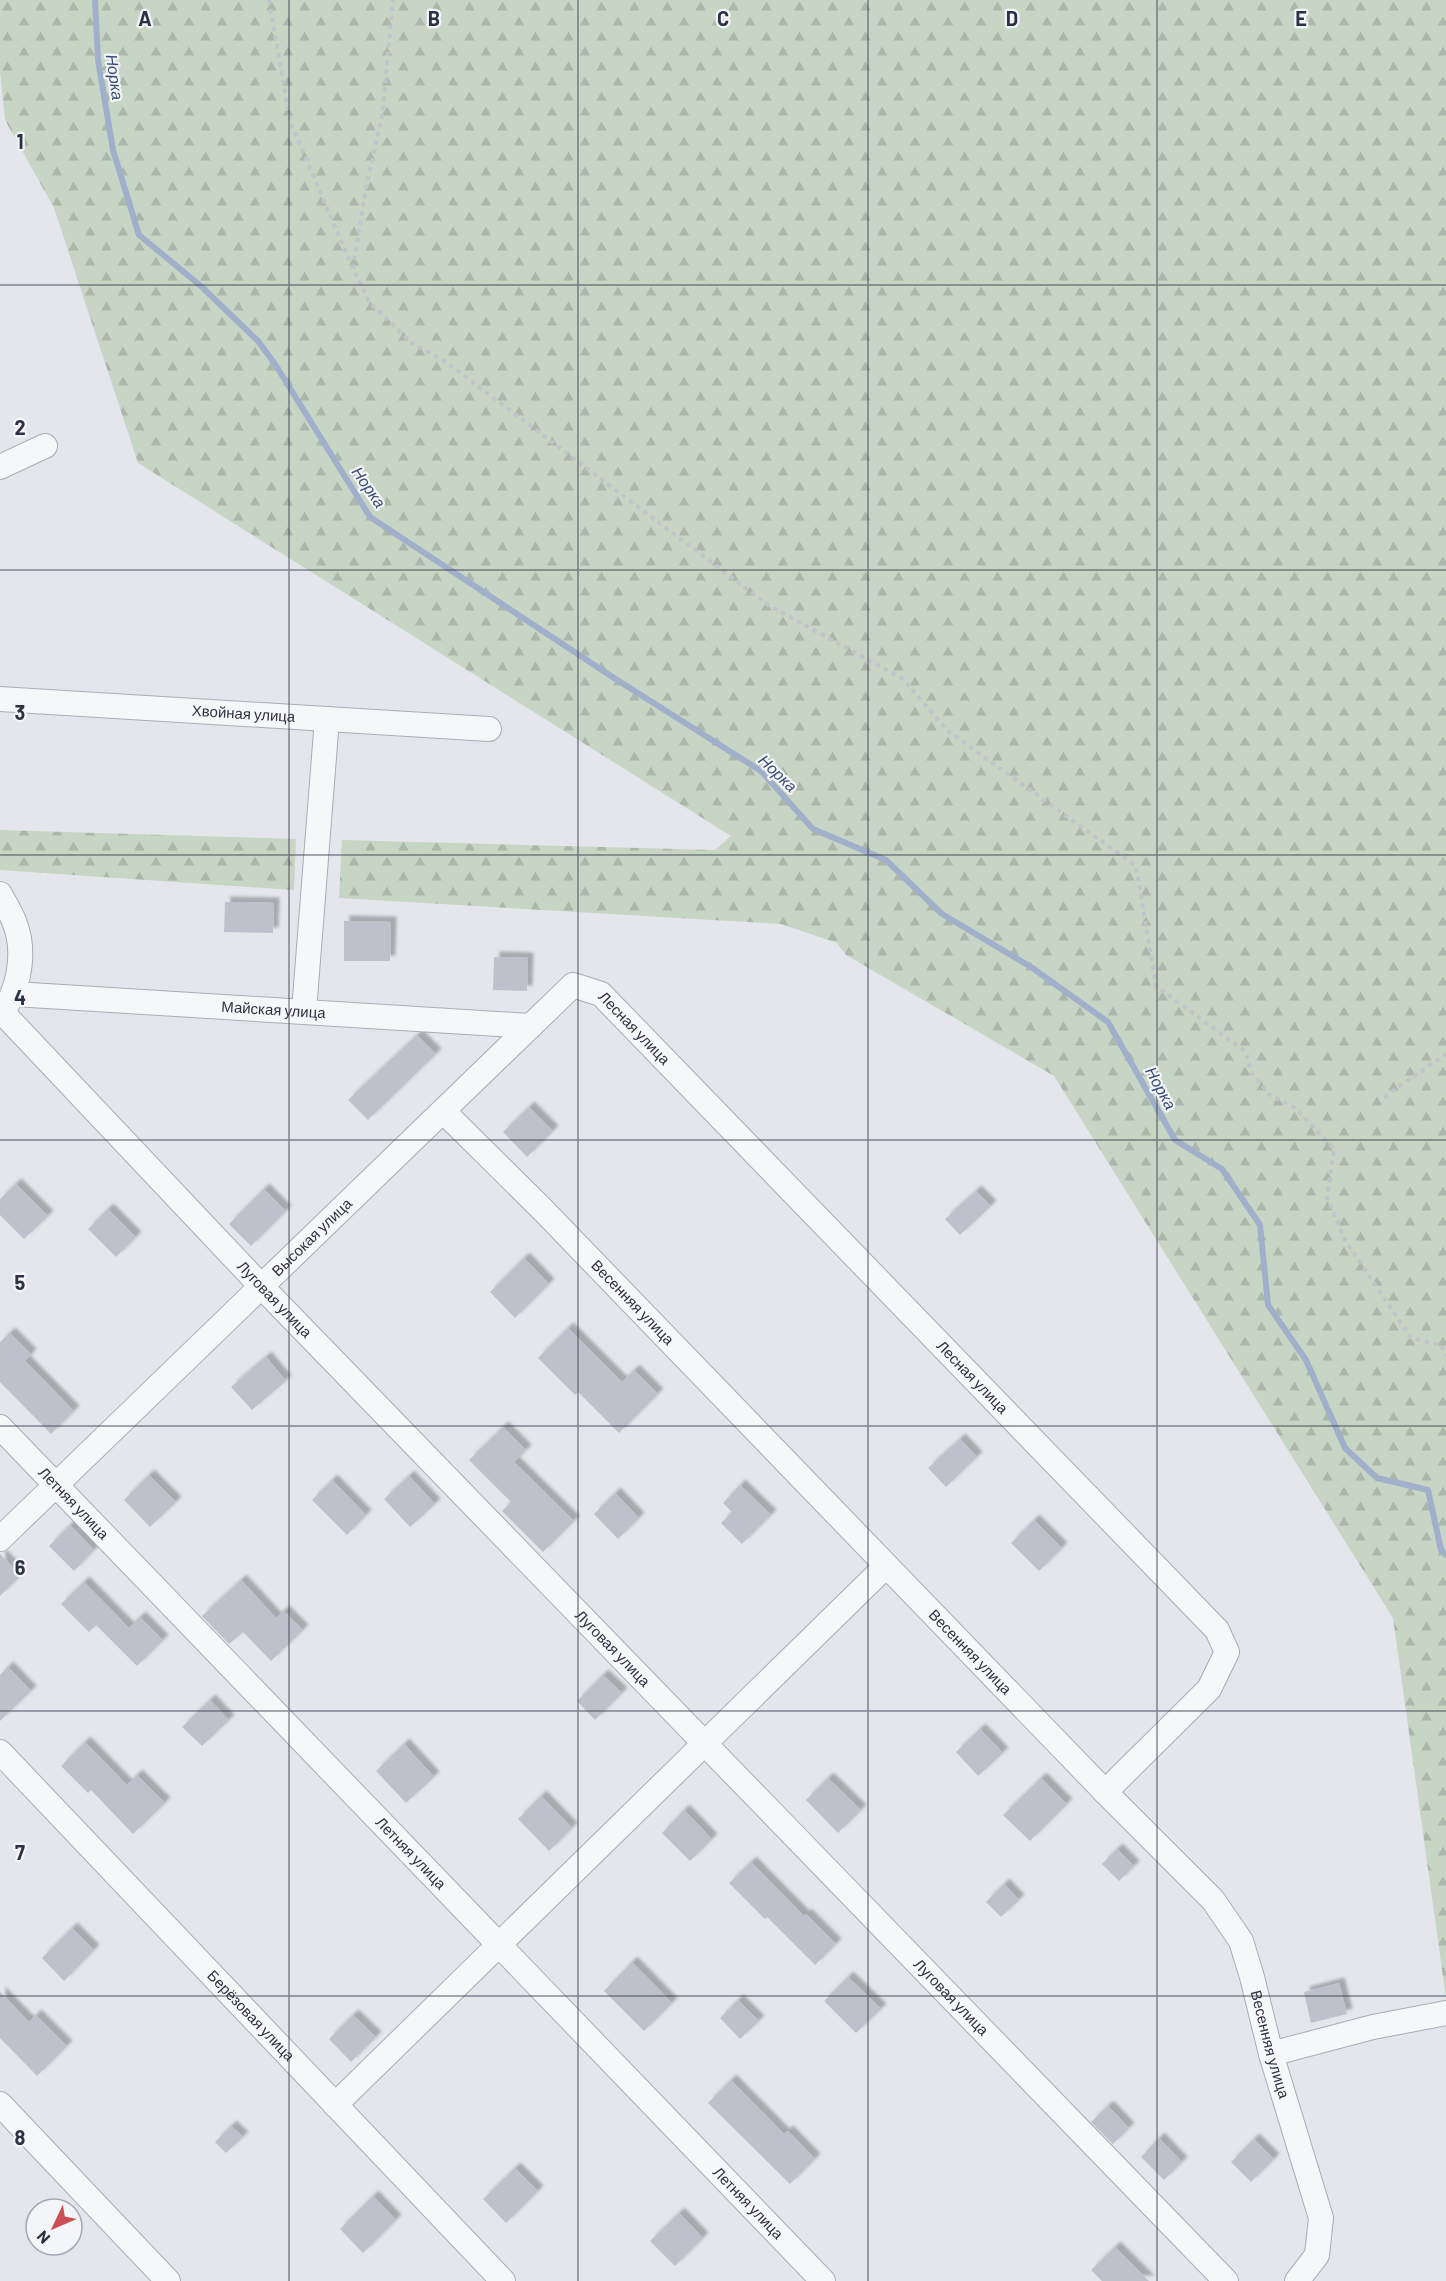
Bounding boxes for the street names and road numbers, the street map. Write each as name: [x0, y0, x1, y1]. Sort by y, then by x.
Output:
street label: Хвойная улица: [191, 701, 297, 725]
street label: Лесная улица: [595, 987, 675, 1068]
street label: Майская улица: [221, 997, 327, 1021]
street label: Высокая улица: [268, 1193, 356, 1279]
street label: Весенняя улица: [588, 1256, 679, 1349]
street label: Луговая улица: [234, 1257, 317, 1341]
street label: Лесная улица: [934, 1336, 1013, 1417]
street label: Летняя улица: [35, 1463, 114, 1543]
street label: Весенняя улица: [926, 1605, 1016, 1698]
street label: Луговая улица: [572, 1606, 655, 1690]
street label: Летняя улица: [373, 1813, 451, 1893]
street label: Луговая улица: [911, 1955, 993, 2039]
street label: Берёзовая улица: [204, 1966, 299, 2065]
street label: Весенняя улица: [1248, 1988, 1294, 2101]
street label: Летняя улица: [710, 2163, 788, 2243]

